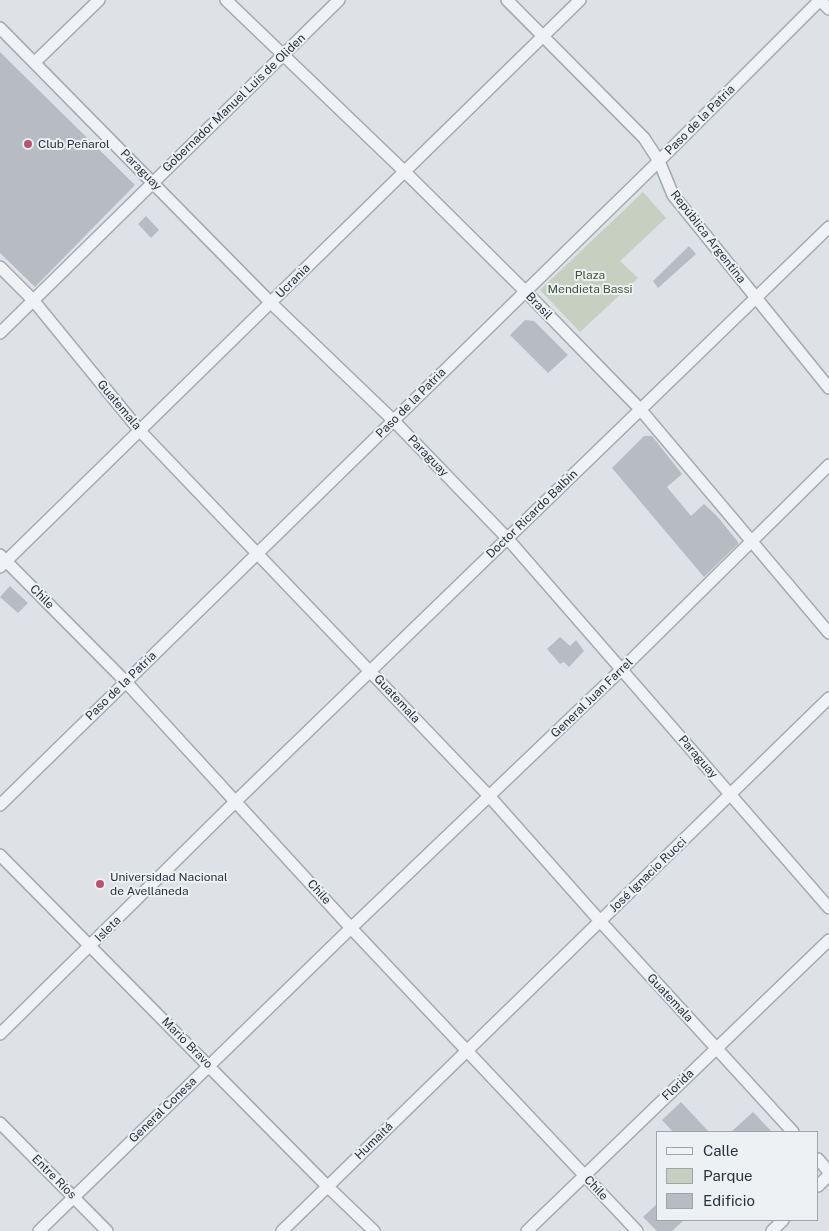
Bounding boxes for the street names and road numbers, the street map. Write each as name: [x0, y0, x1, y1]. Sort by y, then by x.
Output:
street label: Gobernador Manuel Luis de Oliden: [160, 31, 308, 175]
street label: Paso de la Patria: [662, 82, 738, 158]
street label: Paraguay: [117, 146, 165, 194]
street label: República Argentina: [667, 188, 749, 286]
street label: Ucrania: [273, 261, 313, 301]
street label: Brasil: [523, 290, 555, 322]
street label: Paso de la Patria: [373, 365, 449, 441]
street label: Guatemala: [94, 377, 144, 433]
street label: Paraguay: [405, 432, 451, 480]
street label: Doctor Ricardo Balbín: [483, 467, 581, 561]
street label: Chile: [27, 582, 57, 612]
street label: Paso de la Patria: [83, 649, 159, 723]
street label: General Juan Farrel: [548, 655, 636, 741]
street label: Guatemala: [371, 672, 423, 726]
street label: Paraguay: [675, 733, 721, 781]
street label: José Ignacio Rucci: [606, 835, 690, 915]
street label: Chile: [304, 877, 334, 907]
street label: Isleta: [92, 913, 124, 945]
street label: Guatemala: [644, 971, 696, 1025]
street label: Mario Bravo: [158, 1014, 216, 1072]
street label: Florida: [659, 1066, 697, 1104]
street label: General Conesa: [126, 1074, 200, 1146]
street label: Humaitá: [352, 1119, 396, 1163]
street label: Entre Ríos: [29, 1152, 79, 1202]
street label: Chile: [581, 1173, 611, 1203]

